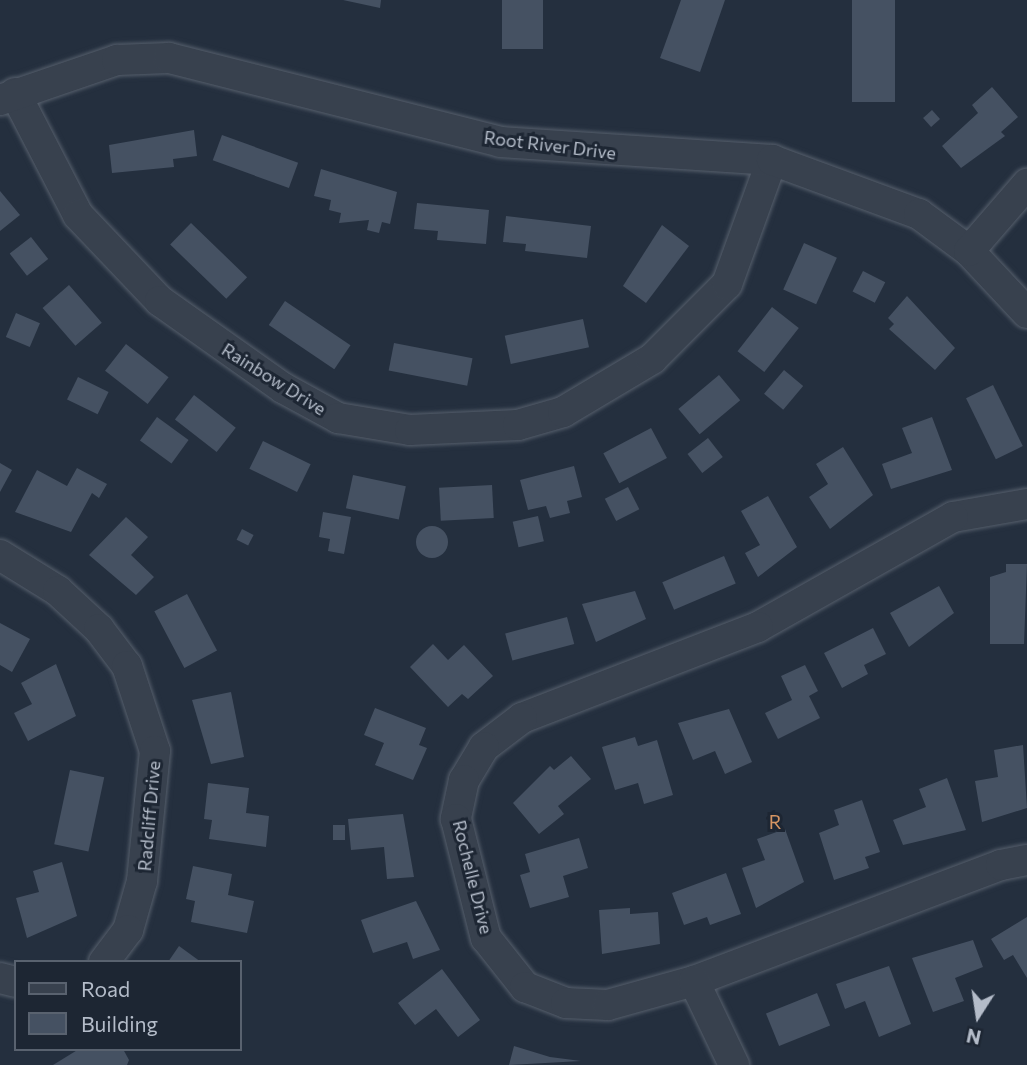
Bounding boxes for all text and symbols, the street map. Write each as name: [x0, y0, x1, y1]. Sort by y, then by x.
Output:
street label: Root River Drive: [483, 126, 617, 164]
street label: Rainbow Drive: [218, 338, 330, 420]
street label: Radcliff Drive: [133, 760, 165, 872]
district label: R: [769, 811, 783, 833]
street label: Rochelle Drive: [448, 818, 498, 936]
legend: [14, 960, 242, 1051]
text: Road: [81, 976, 130, 1001]
north arrow: [943, 981, 1013, 1051]
text: Building: [81, 1011, 158, 1036]
text: N: [964, 1024, 983, 1050]

